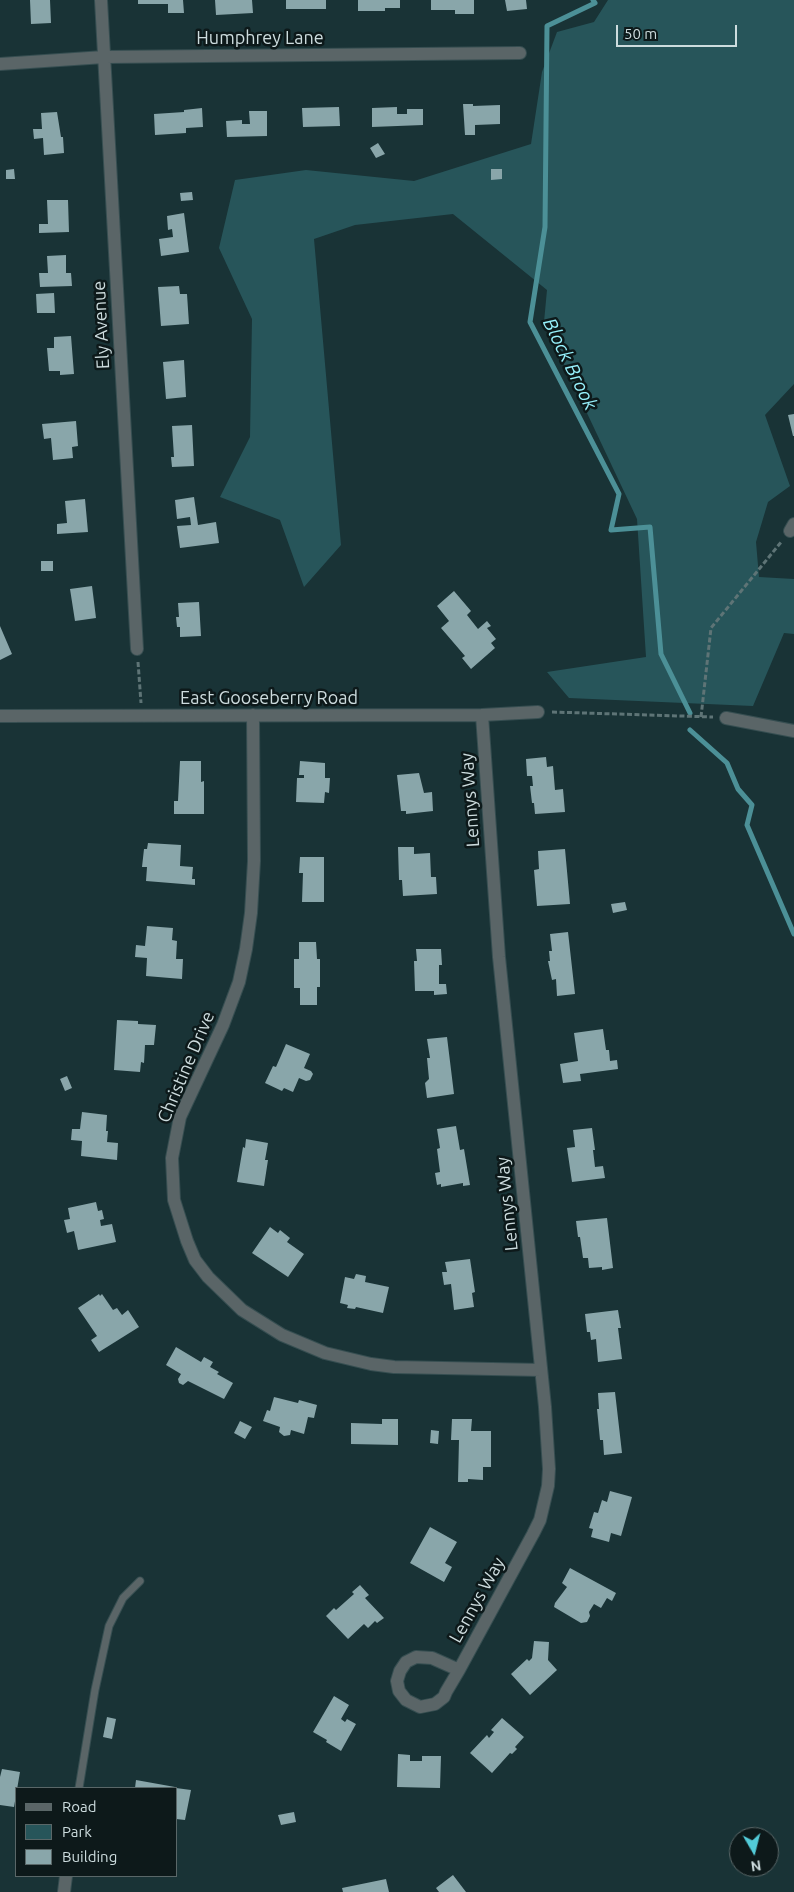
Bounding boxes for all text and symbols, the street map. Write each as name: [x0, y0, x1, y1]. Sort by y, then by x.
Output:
scale bar: [619, 15, 740, 47]
text: 50 m: [624, 25, 657, 42]
street label: Humphrey Lane: [196, 27, 324, 49]
street label: Ely Avenue: [88, 280, 114, 370]
water label: Block Brook: [538, 314, 602, 414]
street label: East Gooseberry Road: [180, 687, 358, 709]
street label: Lennys Way: [456, 752, 484, 848]
street label: Christine Drive: [153, 1008, 219, 1126]
street label: Lennys Way: [491, 1156, 523, 1252]
street label: Lennys Way: [445, 1554, 509, 1646]
legend: [15, 1787, 178, 1877]
text: Road: [62, 1798, 97, 1815]
text: Park: [62, 1823, 92, 1840]
north arrow: [729, 1827, 779, 1877]
text: Building: [62, 1848, 117, 1865]
text: N: [750, 1857, 762, 1875]

